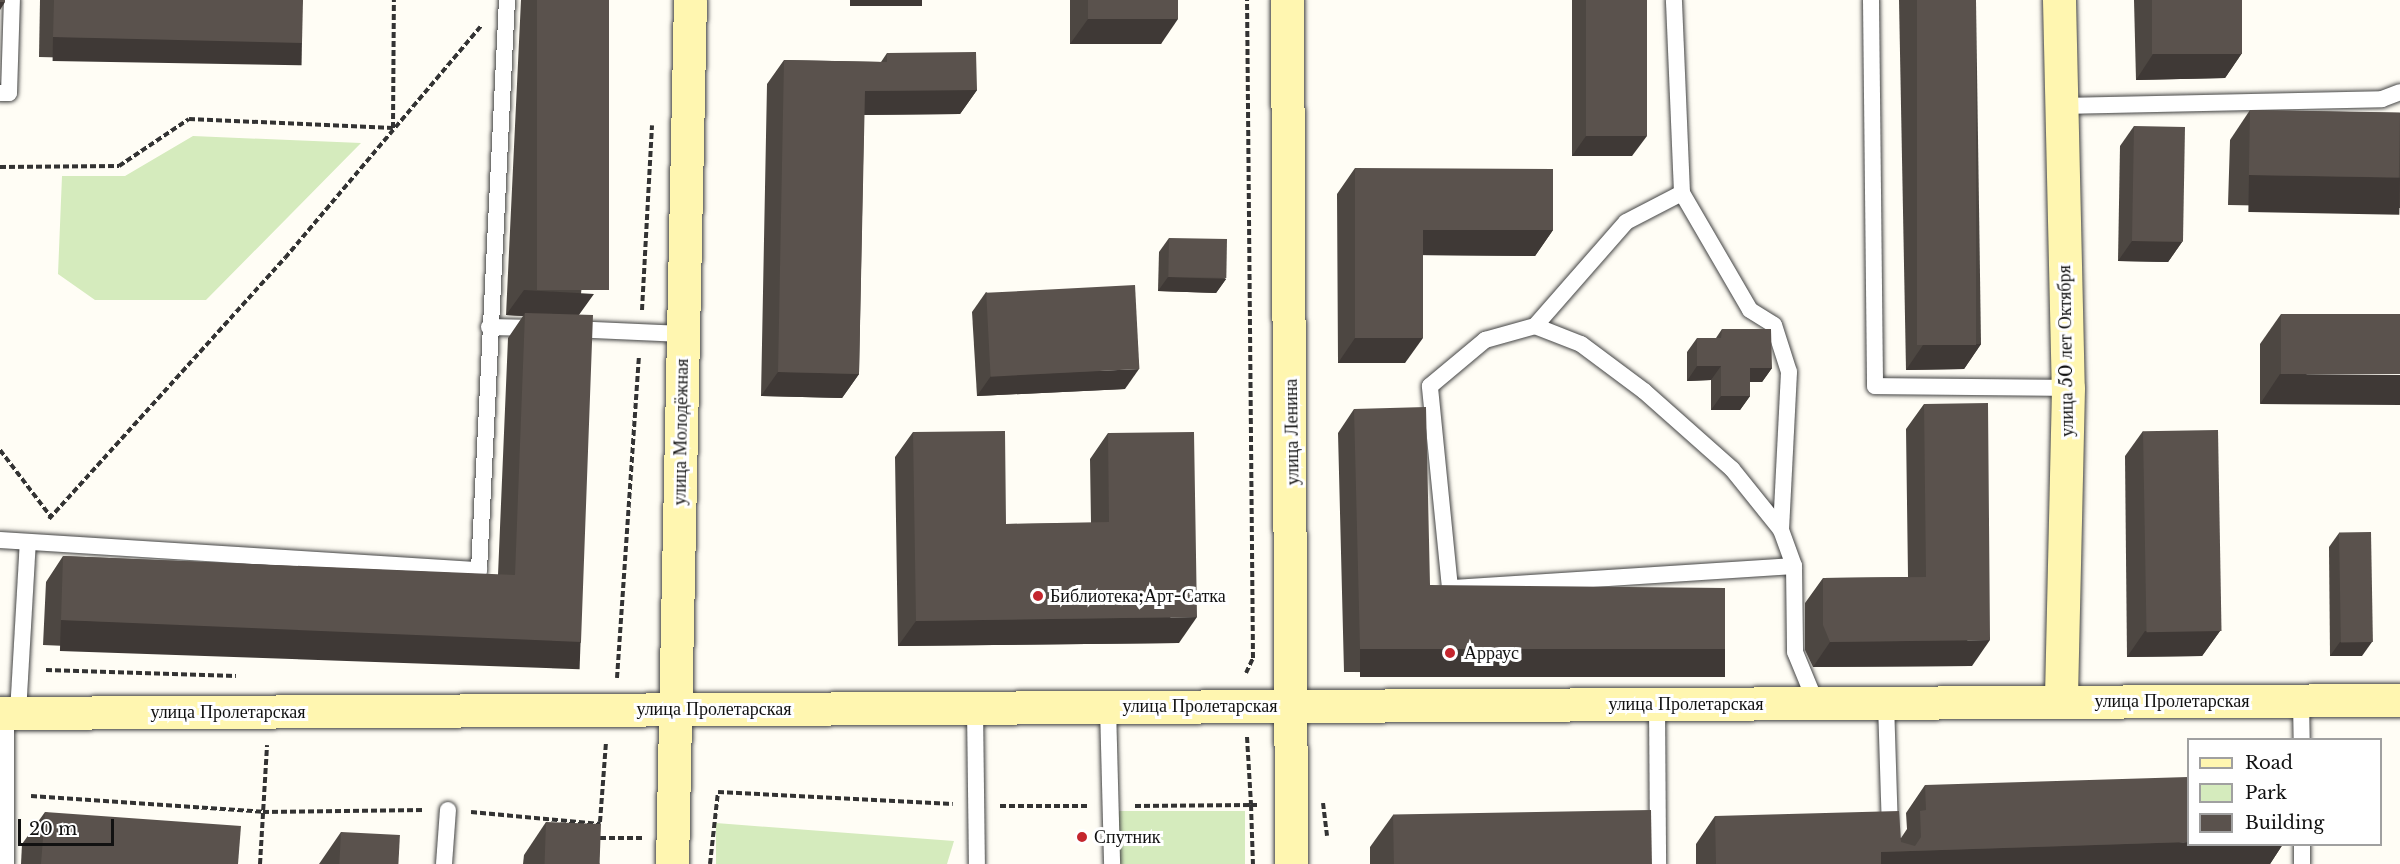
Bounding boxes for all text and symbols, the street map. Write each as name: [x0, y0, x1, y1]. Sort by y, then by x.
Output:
street label: улица 50 лет Октября: [2054, 265, 2078, 437]
street label: улица Молодёжная: [669, 358, 693, 506]
street label: улица Ленина: [1280, 379, 1304, 485]
place label: Библиотека;Арт-Сатка: [1050, 585, 1226, 607]
marker: Библиотека;Арт-Сатка: [1031, 589, 1045, 603]
place label: Арраус: [1464, 642, 1519, 664]
marker: Арраус: [1441, 644, 1459, 662]
street label: улица Пролетарская: [2094, 690, 2250, 712]
street label: улица Пролетарская: [1608, 693, 1764, 715]
street label: улица Пролетарская: [1122, 695, 1278, 717]
street label: улица Пролетарская: [636, 698, 792, 720]
street label: улица Пролетарская: [150, 701, 306, 723]
legend: [2187, 738, 2382, 846]
text: Road: [2245, 752, 2293, 774]
text: Park: [2245, 782, 2287, 804]
scale bar: [21, 807, 117, 845]
text: Building: [2245, 812, 2324, 834]
text: 20 m: [29, 818, 77, 840]
place label: Спутник: [1094, 826, 1161, 848]
marker: Спутник: [1075, 830, 1089, 844]

